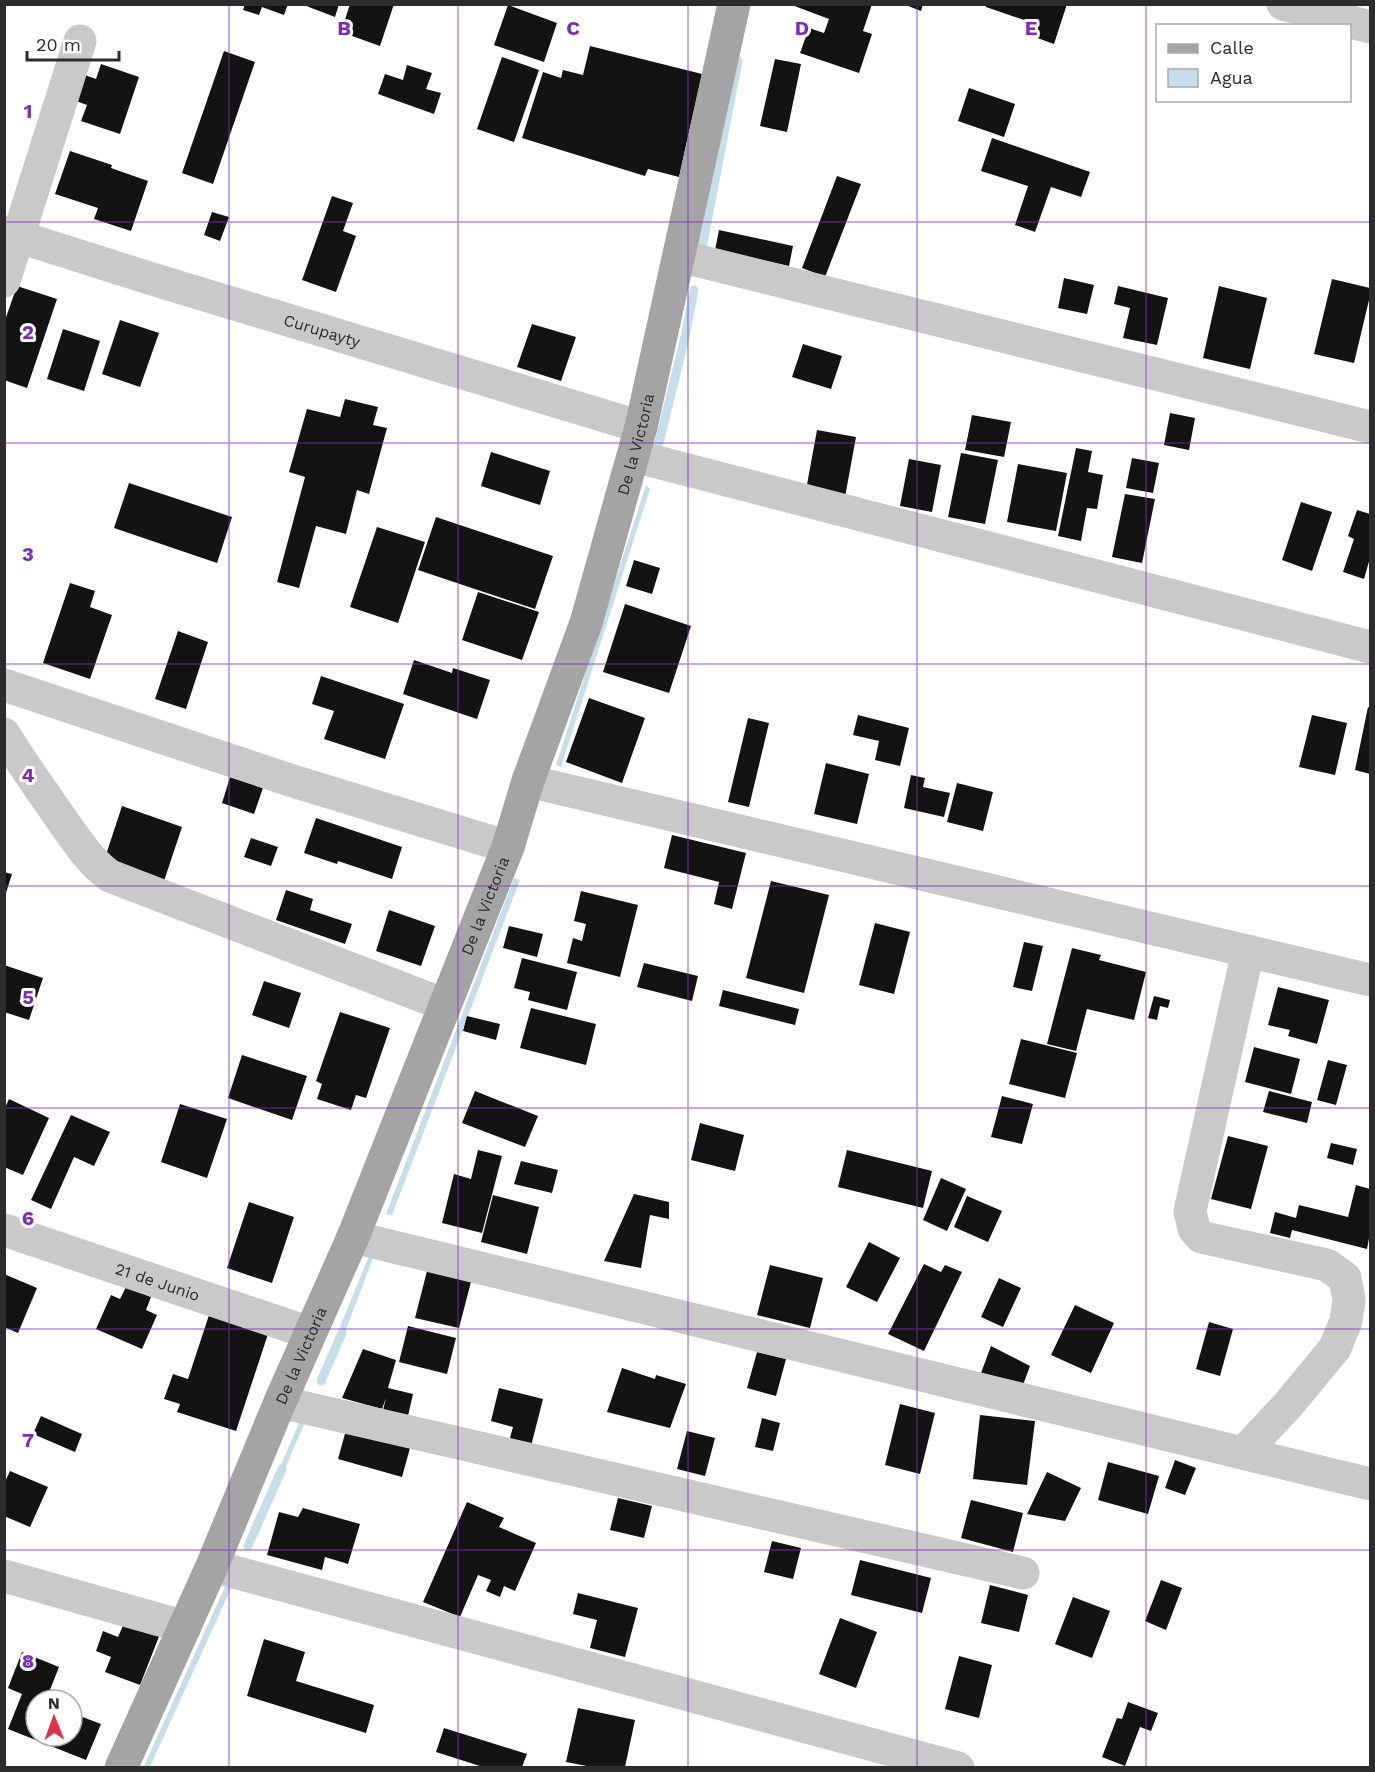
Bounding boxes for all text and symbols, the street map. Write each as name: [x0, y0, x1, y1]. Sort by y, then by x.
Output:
text: B: [337, 16, 351, 40]
text: C: [566, 16, 580, 40]
text: D: [795, 16, 809, 40]
text: E: [1025, 16, 1037, 40]
scale bar: [27, 24, 118, 62]
legend: [1156, 24, 1351, 102]
text: 20 m: [36, 34, 81, 55]
text: Calle: [1210, 37, 1254, 58]
text: Agua: [1210, 67, 1253, 88]
text: 1: [24, 99, 32, 123]
street label: Curupayty: [281, 310, 363, 352]
text: 2: [22, 320, 34, 344]
street label: De la Victoria: [613, 392, 658, 497]
text: 3: [22, 542, 34, 566]
text: 4: [22, 763, 35, 787]
street label: De la Victoria: [457, 854, 513, 958]
text: 5: [22, 985, 34, 1009]
text: 6: [22, 1206, 34, 1230]
street label: 21 de Junio: [113, 1259, 202, 1305]
street label: De la Victoria: [271, 1304, 331, 1407]
text: 7: [22, 1428, 34, 1452]
text: 8: [22, 1649, 34, 1673]
north arrow: [24, 1688, 84, 1748]
text: N: [48, 1694, 60, 1713]

